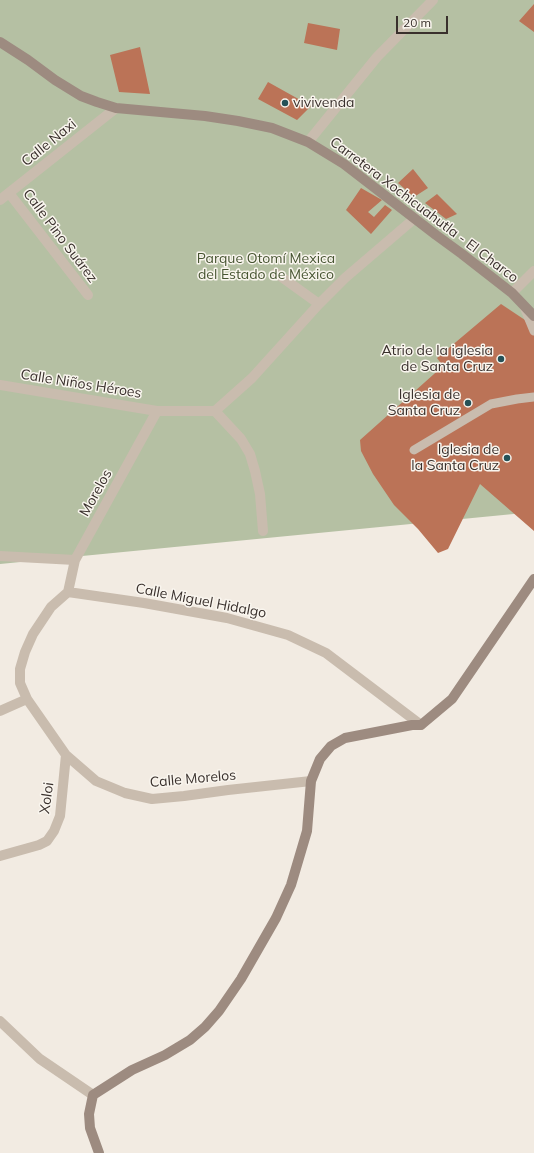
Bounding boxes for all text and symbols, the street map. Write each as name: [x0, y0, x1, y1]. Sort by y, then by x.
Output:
scale bar: [398, 8, 450, 34]
text: 20 m: [403, 15, 431, 30]
place label: vivivenda: [293, 95, 354, 111]
marker: vivivenda: [280, 98, 290, 108]
street label: Calle Naxi: [18, 116, 80, 170]
street label: Carretera Xochicuahutla - El Charco: [327, 134, 521, 286]
street label: Calle Pino Suárez: [19, 186, 101, 286]
park label: Parque Otomí Mexica del Estado de México: [197, 251, 335, 284]
place label: Atrio de la iglesia de Santa Cruz: [381, 343, 493, 376]
marker: Atrio de la iglesia de Santa Cruz: [496, 354, 506, 364]
street label: Calle Niños Héroes: [19, 366, 143, 402]
place label: Iglesia de Santa Cruz: [388, 387, 460, 420]
marker: Iglesia de Santa Cruz: [463, 398, 473, 408]
place label: Iglesia de la Santa Cruz: [411, 442, 499, 474]
marker: Iglesia de la Santa Cruz: [502, 453, 512, 463]
street label: Morelos: [76, 467, 116, 519]
street label: Calle Miguel Hidalgo: [134, 580, 268, 622]
street label: Calle Morelos: [149, 767, 237, 791]
street label: Xoloi: [36, 781, 58, 815]

